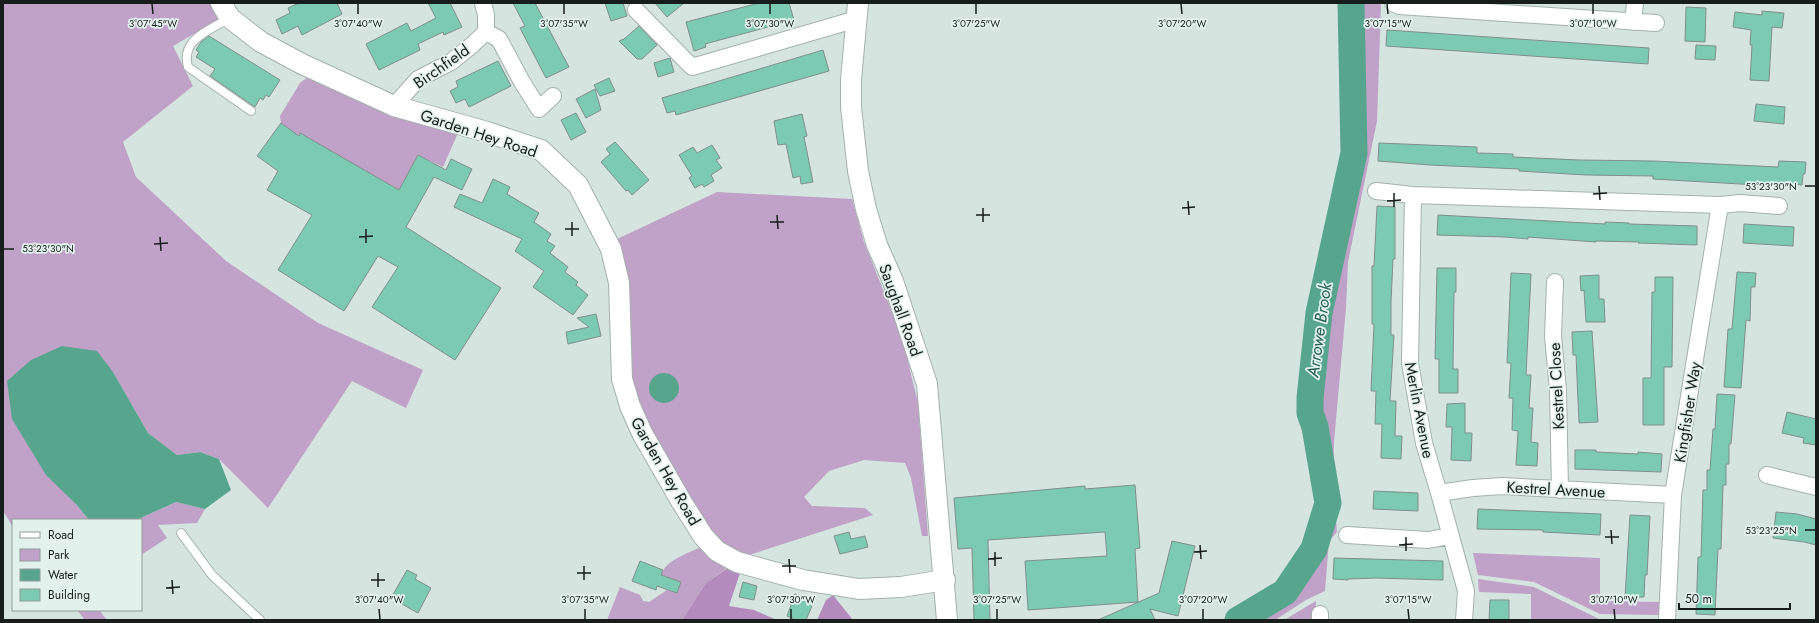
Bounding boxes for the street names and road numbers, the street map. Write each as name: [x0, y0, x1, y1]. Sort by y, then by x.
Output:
street label: Birchfield: [408, 39, 474, 94]
street label: Garden Hey Road: [417, 104, 540, 163]
street label: Saughall Road: [873, 261, 928, 360]
street label: Kestrel Close: [1543, 342, 1570, 430]
street label: Kingfisher Way: [1668, 359, 1707, 464]
street label: Merlin Avenue: [1399, 360, 1440, 460]
street label: Garden Hey Road: [625, 413, 706, 530]
street label: Kestrel Avenue: [1506, 475, 1606, 504]

